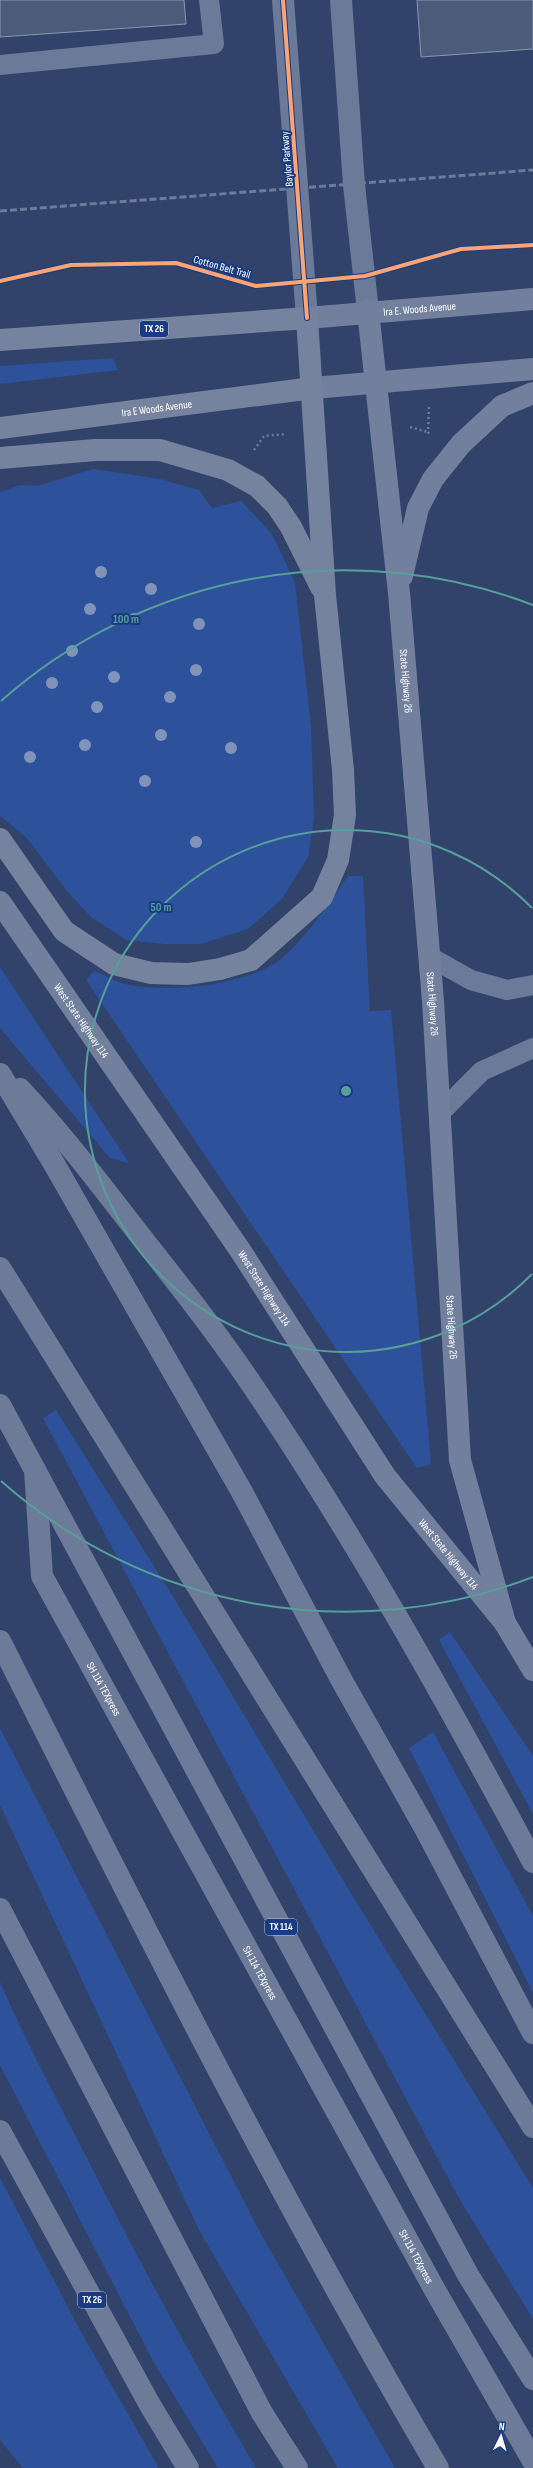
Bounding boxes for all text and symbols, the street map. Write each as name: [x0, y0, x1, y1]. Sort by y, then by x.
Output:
street label: Baylor Parkway: [278, 130, 296, 187]
street label: Cotton Belt Trail: [192, 253, 252, 281]
street label: Ira E. Woods Avenue: [383, 299, 457, 318]
road number: TX 26: [140, 321, 168, 337]
street label: Ira E Woods Avenue: [121, 397, 193, 419]
text: 100 m: [113, 612, 139, 627]
street label: State Highway 26: [397, 649, 415, 714]
text: 50 m: [151, 900, 171, 915]
street label: State Highway 26: [424, 971, 442, 1036]
street label: West State Highway 114: [52, 981, 112, 1061]
centre of rings: [339, 1084, 353, 1098]
street label: West State Highway 114: [235, 1248, 294, 1329]
street label: State Highway 26: [444, 1295, 461, 1360]
street label: West State Highway 114: [416, 1516, 482, 1592]
street label: SH 114 TEXpress: [84, 1660, 124, 1718]
road number: TX 114: [265, 1919, 297, 1935]
street label: SH 114 TEXpress: [240, 1943, 280, 2002]
street label: SH 114 TEXpress: [396, 2227, 437, 2286]
road number: TX 26: [78, 2292, 106, 2308]
north arrow: [481, 2416, 521, 2456]
text: N: [498, 2420, 505, 2433]

